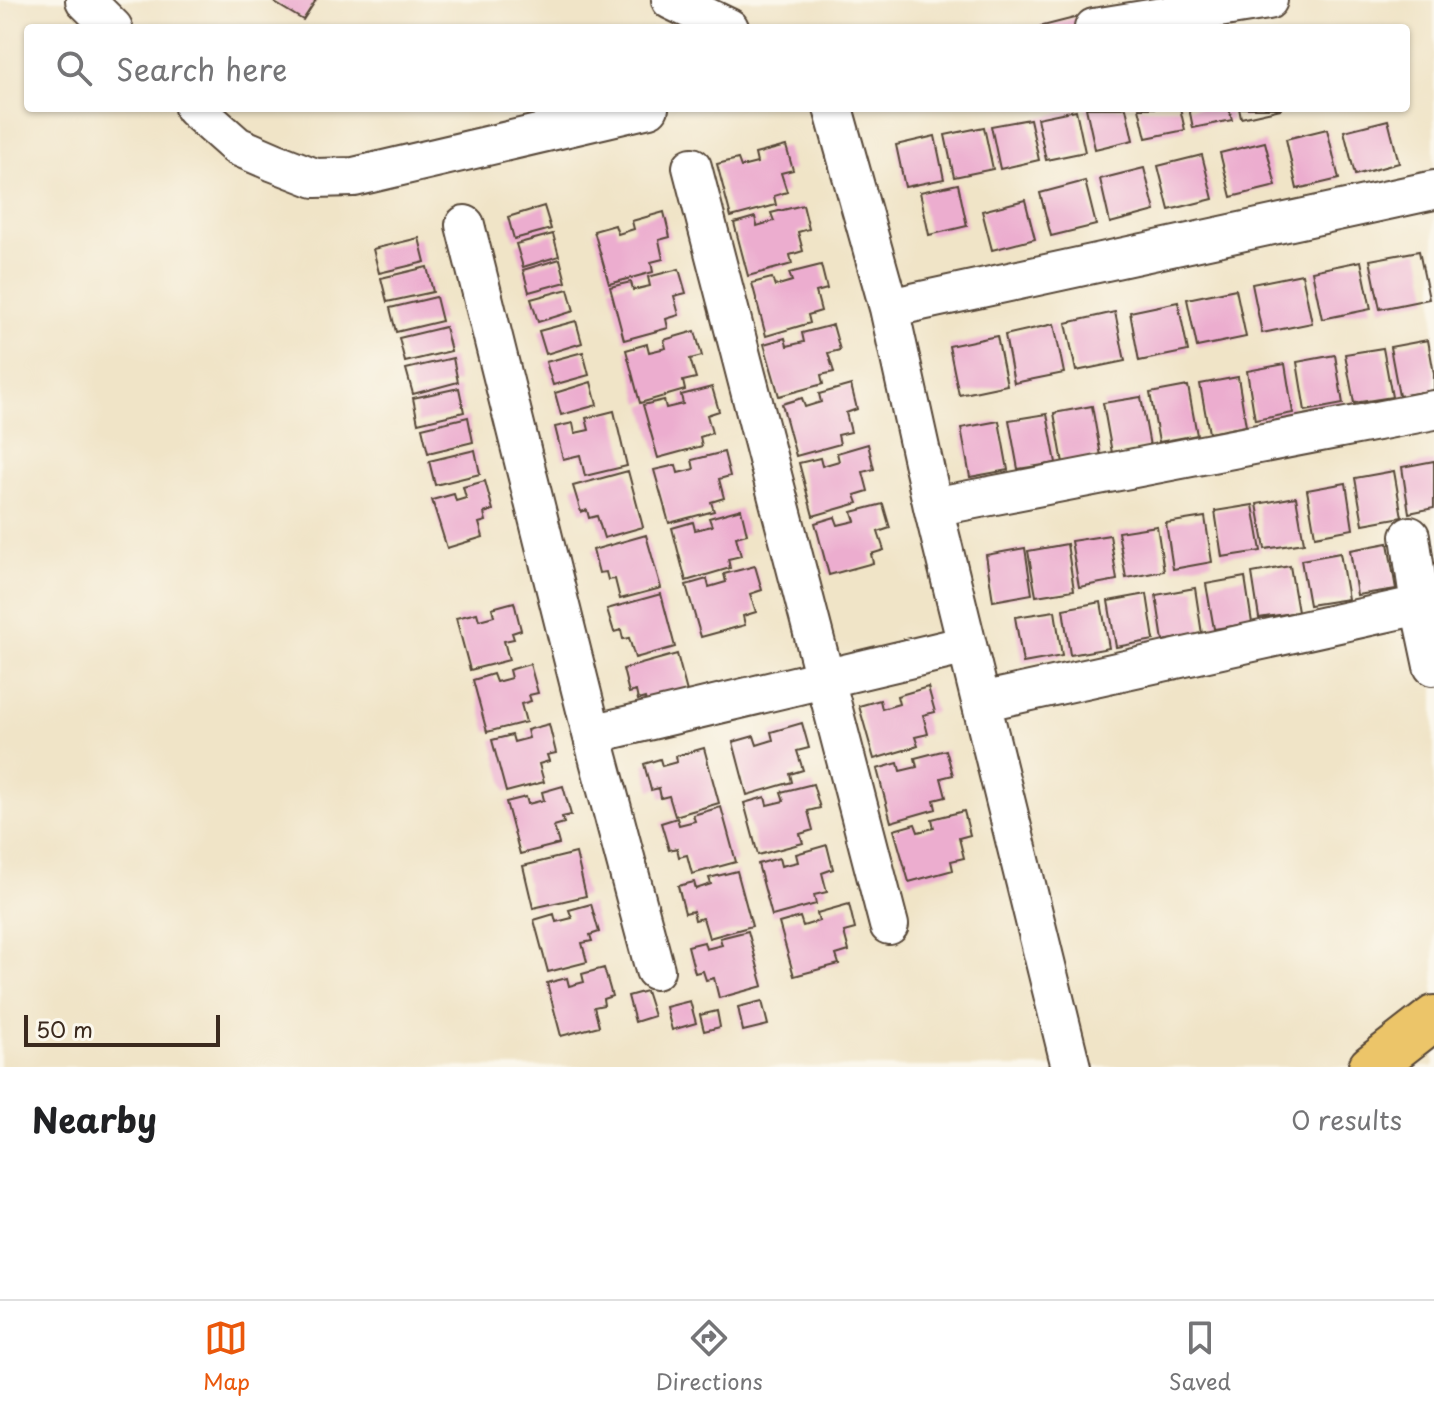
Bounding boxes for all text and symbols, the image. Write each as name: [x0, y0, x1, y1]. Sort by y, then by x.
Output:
search box: [24, 24, 1410, 112]
icon: search: [52, 46, 96, 90]
text: Search here: [116, 46, 288, 91]
scale bar: [24, 1011, 220, 1047]
text: 50 m: [36, 1012, 93, 1045]
text: Nearby: [32, 1093, 157, 1145]
text: 0 results: [1291, 1100, 1402, 1139]
tab: Map: [203, 1316, 250, 1397]
tab: Directions: [656, 1316, 763, 1397]
tab: Saved: [1169, 1316, 1231, 1397]

